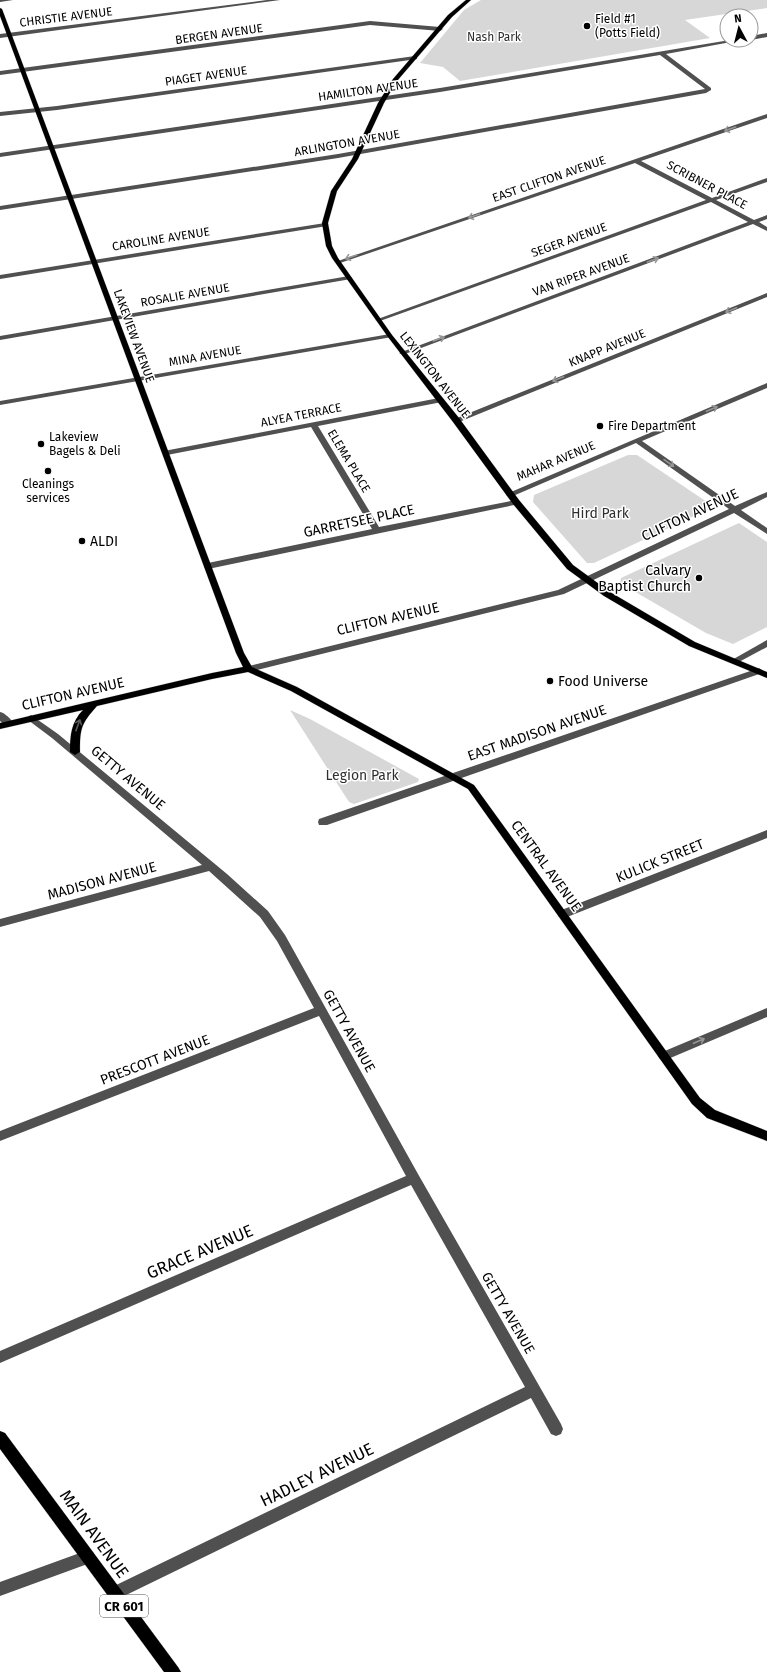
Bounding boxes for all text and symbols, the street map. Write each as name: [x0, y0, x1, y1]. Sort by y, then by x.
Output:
street label: CHRISTIE AVENUE: [19, 4, 113, 30]
north arrow: [719, 8, 759, 48]
place label: Field #1 (Potts Field): [595, 12, 660, 40]
text: N: [733, 12, 742, 25]
street label: BERGEN AVENUE: [174, 21, 264, 47]
marker: Field #1 (Potts Field): [582, 21, 592, 31]
park label: Nash Park: [467, 30, 522, 44]
street label: PIAGET AVENUE: [164, 63, 248, 89]
street label: HAMILTON AVENUE: [317, 76, 419, 104]
one-way arrow: [724, 126, 737, 133]
street label: ARLINGTON AVENUE: [293, 127, 401, 159]
street label: EAST CLIFTON AVENUE: [490, 153, 608, 205]
street label: SCRIBNER PLACE: [664, 158, 750, 212]
one-way arrow: [469, 212, 481, 220]
street label: SEGER AVENUE: [529, 220, 609, 260]
street label: CAROLINE AVENUE: [111, 224, 211, 254]
street label: VAN RIPER AVENUE: [531, 251, 631, 299]
one-way arrow: [345, 254, 358, 261]
one-way arrow: [647, 255, 659, 263]
street label: ROSALIE AVENUE: [139, 280, 231, 310]
street label: LAKEVIEW AVENUE: [111, 287, 157, 385]
one-way arrow: [725, 306, 737, 314]
street label: KNAPP AVENUE: [567, 326, 647, 370]
street label: LEXINGTON AVENUE: [397, 329, 473, 421]
one-way arrow: [433, 335, 445, 343]
street label: MINA AVENUE: [168, 343, 242, 369]
one-way arrow: [553, 376, 565, 384]
street label: ALYEA TERRACE: [259, 400, 343, 430]
one-way arrow: [706, 405, 718, 412]
place label: Fire Department: [608, 419, 696, 433]
marker: Fire Department: [595, 421, 605, 431]
street label: ELEMA PLACE: [325, 427, 373, 495]
place label: Lakeview Bagels & Deli: [49, 430, 121, 458]
street label: MAHAR AVENUE: [515, 438, 597, 484]
marker: Lakeview Bagels & Deli: [36, 439, 46, 449]
one-way arrow: [664, 459, 675, 467]
marker: Cleanings services: [43, 466, 53, 476]
place label: Cleanings services: [22, 477, 74, 505]
street label: CLIFTON AVENUE: [639, 485, 741, 545]
street label: GARRETSEE PLACE: [302, 501, 416, 541]
park label: Hird Park: [571, 505, 630, 522]
place label: ALDI: [90, 533, 118, 550]
marker: ALDI: [77, 536, 87, 546]
place label: Calvary Baptist Church: [598, 562, 691, 595]
marker: Calvary Baptist Church: [694, 573, 704, 583]
street label: CLIFTON AVENUE: [335, 599, 441, 639]
place label: Food Universe: [558, 673, 648, 690]
street label: CLIFTON AVENUE: [20, 674, 126, 714]
marker: Food Universe: [545, 676, 555, 686]
street label: EAST MADISON AVENUE: [465, 701, 609, 765]
one-way arrow: [74, 719, 82, 731]
street label: GETTY AVENUE: [87, 742, 169, 814]
park label: Legion Park: [325, 767, 399, 784]
street label: CENTRAL AVENUE: [507, 817, 585, 915]
street label: KULICK STREET: [613, 835, 707, 886]
street label: MADISON AVENUE: [46, 858, 158, 904]
street label: GETTY AVENUE: [319, 987, 379, 1075]
street label: PRESCOTT AVENUE: [98, 1031, 212, 1089]
one-way arrow: [693, 1036, 705, 1044]
street label: GRACE AVENUE: [144, 1220, 256, 1284]
street label: GETTY AVENUE: [478, 1269, 538, 1357]
street label: HADLEY AVENUE: [257, 1438, 377, 1512]
street label: MAIN AVENUE: [55, 1486, 133, 1582]
road number: CR 601: [100, 1595, 148, 1617]

